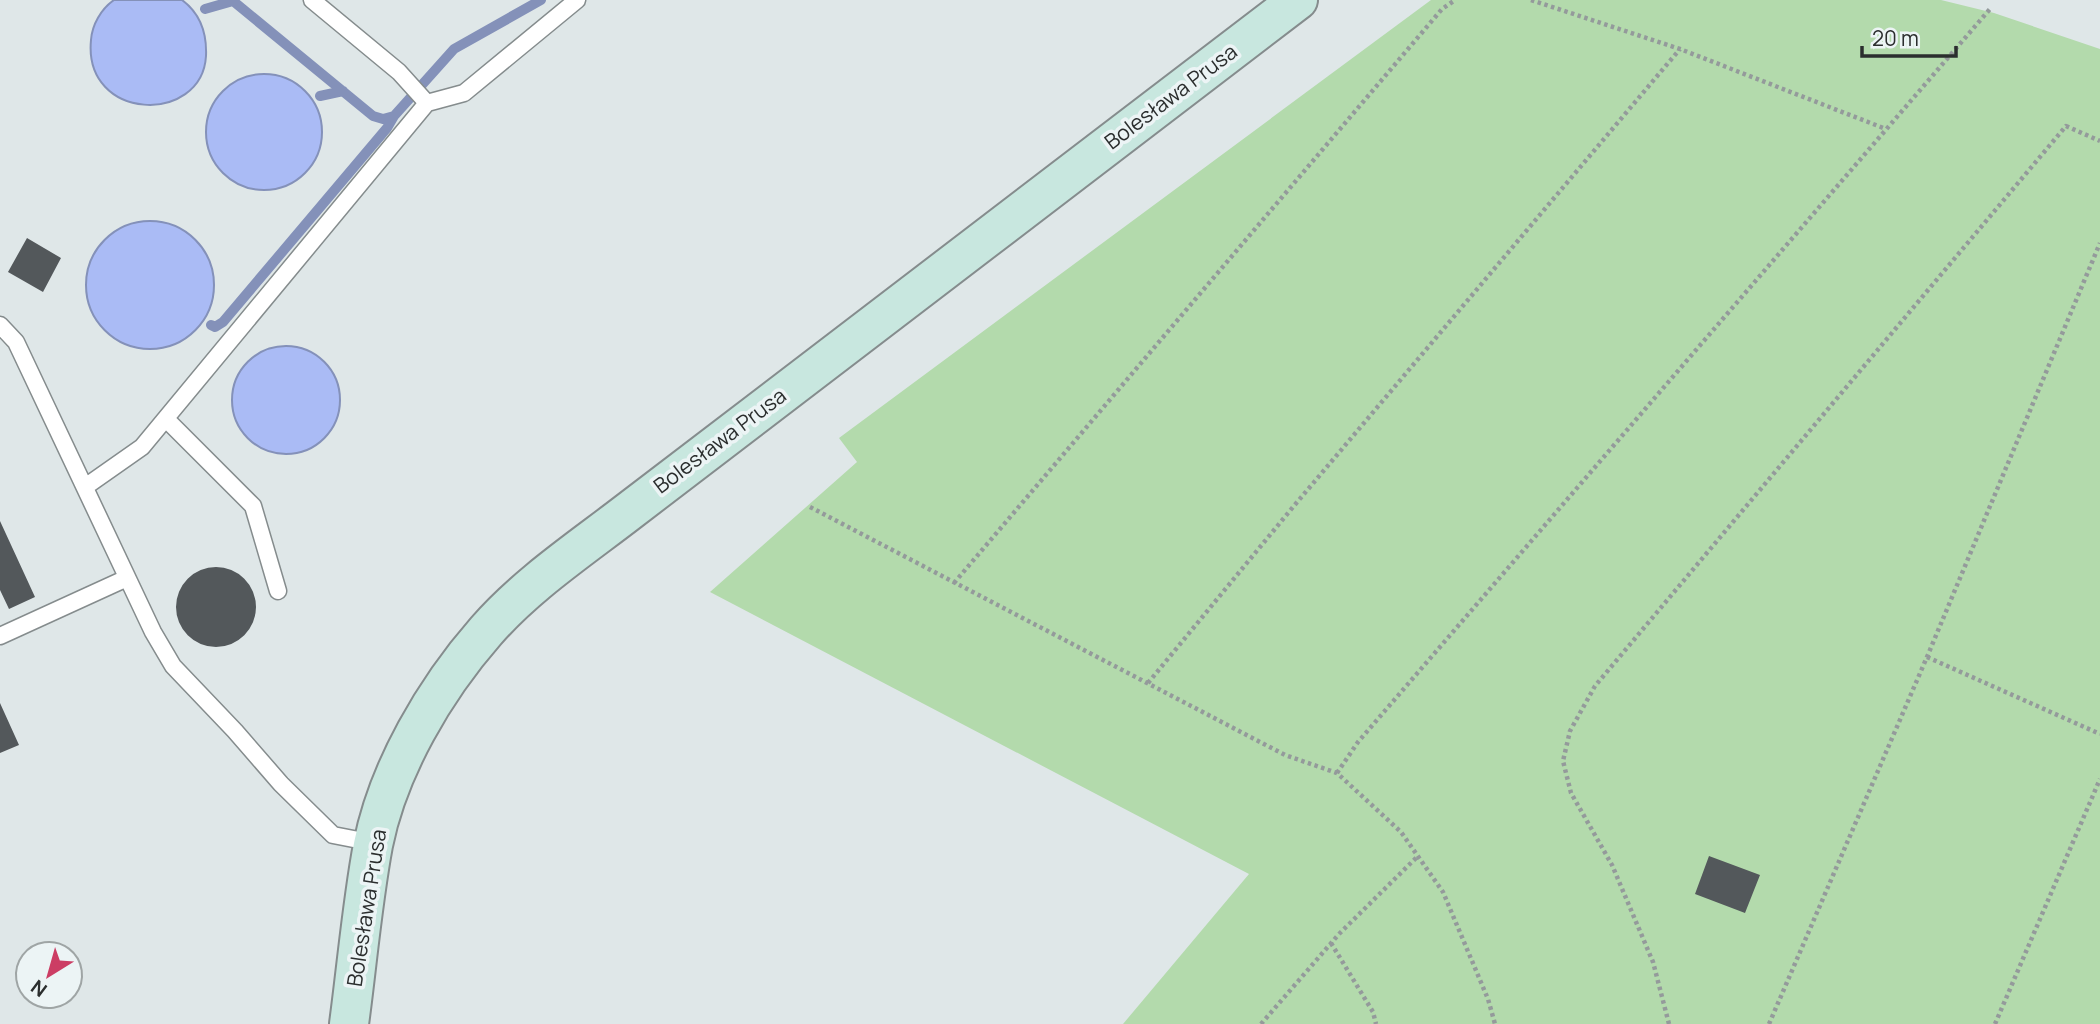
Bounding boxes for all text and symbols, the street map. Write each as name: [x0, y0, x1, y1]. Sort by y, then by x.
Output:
scale bar: [1862, 14, 1956, 58]
text: 20 m: [1872, 24, 1919, 52]
street label: Bolesława Prusa: [1098, 37, 1242, 155]
street label: Bolesława Prusa: [647, 381, 791, 499]
street label: Bolesława Prusa: [340, 827, 392, 989]
north arrow: [14, 940, 84, 1010]
text: N: [25, 974, 52, 1003]

